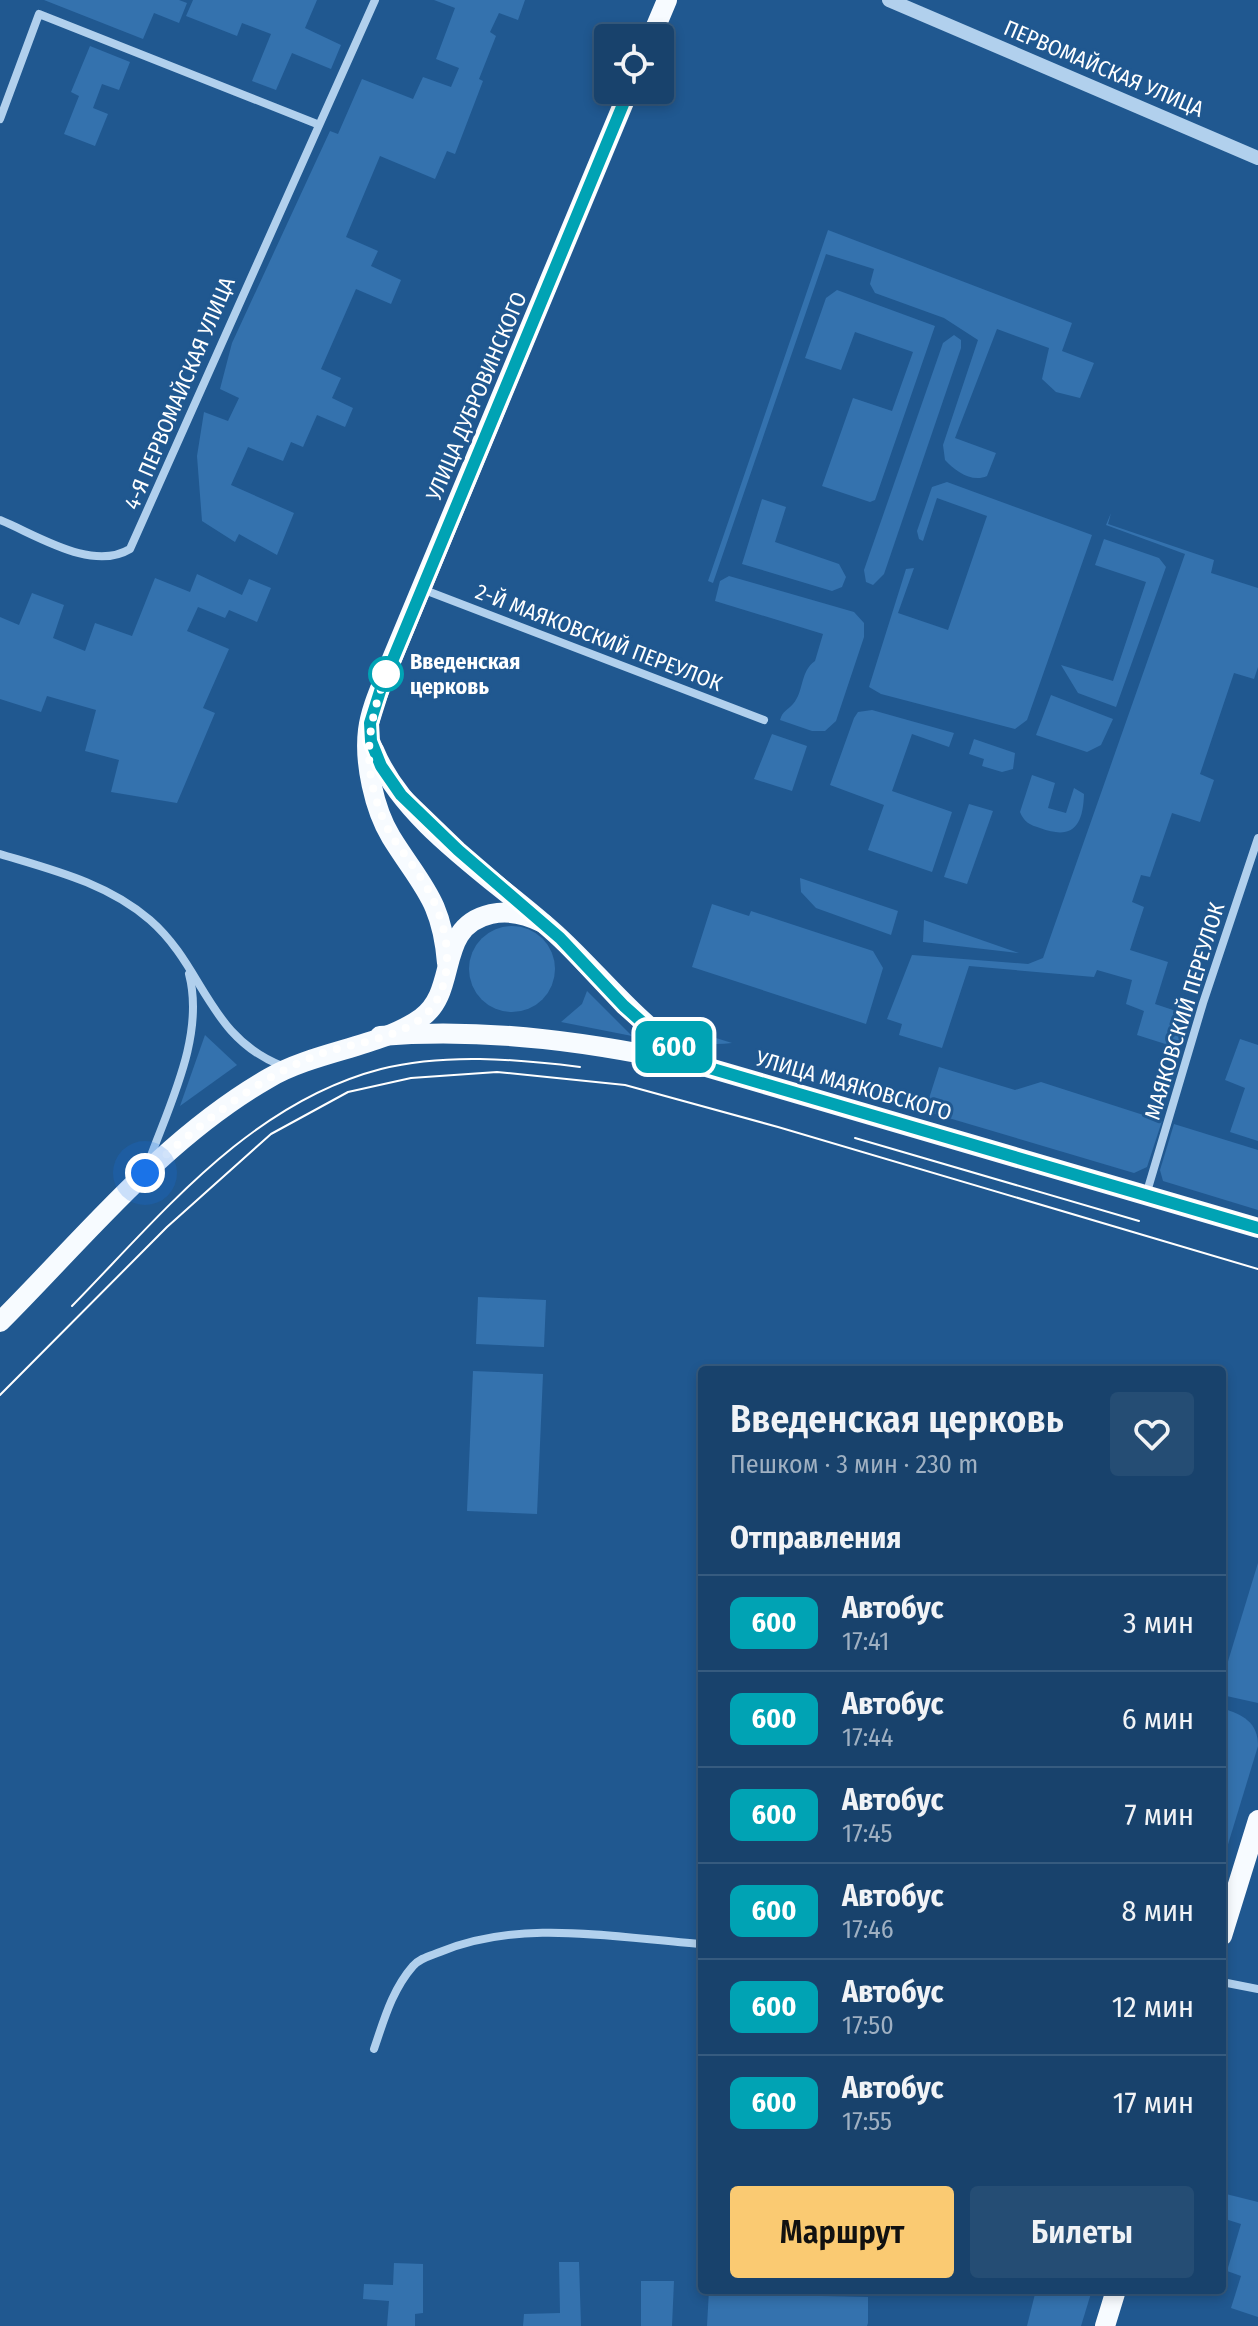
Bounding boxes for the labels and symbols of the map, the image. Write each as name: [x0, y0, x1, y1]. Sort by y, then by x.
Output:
street label: ПЕРВОМАЙСКАЯ УЛИЦА: [1000, 14, 1208, 123]
street label: 4-Я ПЕРВОМАЙСКАЯ УЛИЦА: [118, 272, 241, 514]
street label: УЛИЦА ДУБРОВИНСКОГО: [420, 288, 533, 506]
street label: 2-Й МАЯКОВСКИЙ ПЕРЕУЛОК: [472, 578, 726, 697]
place label: Введенская церковь: [410, 648, 520, 700]
marker: Введенская церковь: [369, 657, 403, 691]
street label: МАЯКОВСКИЙ ПЕРЕУЛОК: [1139, 899, 1230, 1123]
line badge: 600: [628, 1021, 720, 1073]
street label: УЛИЦА МАЯКОВСКОГО: [752, 1044, 955, 1126]
your location: [125, 1153, 165, 1193]

